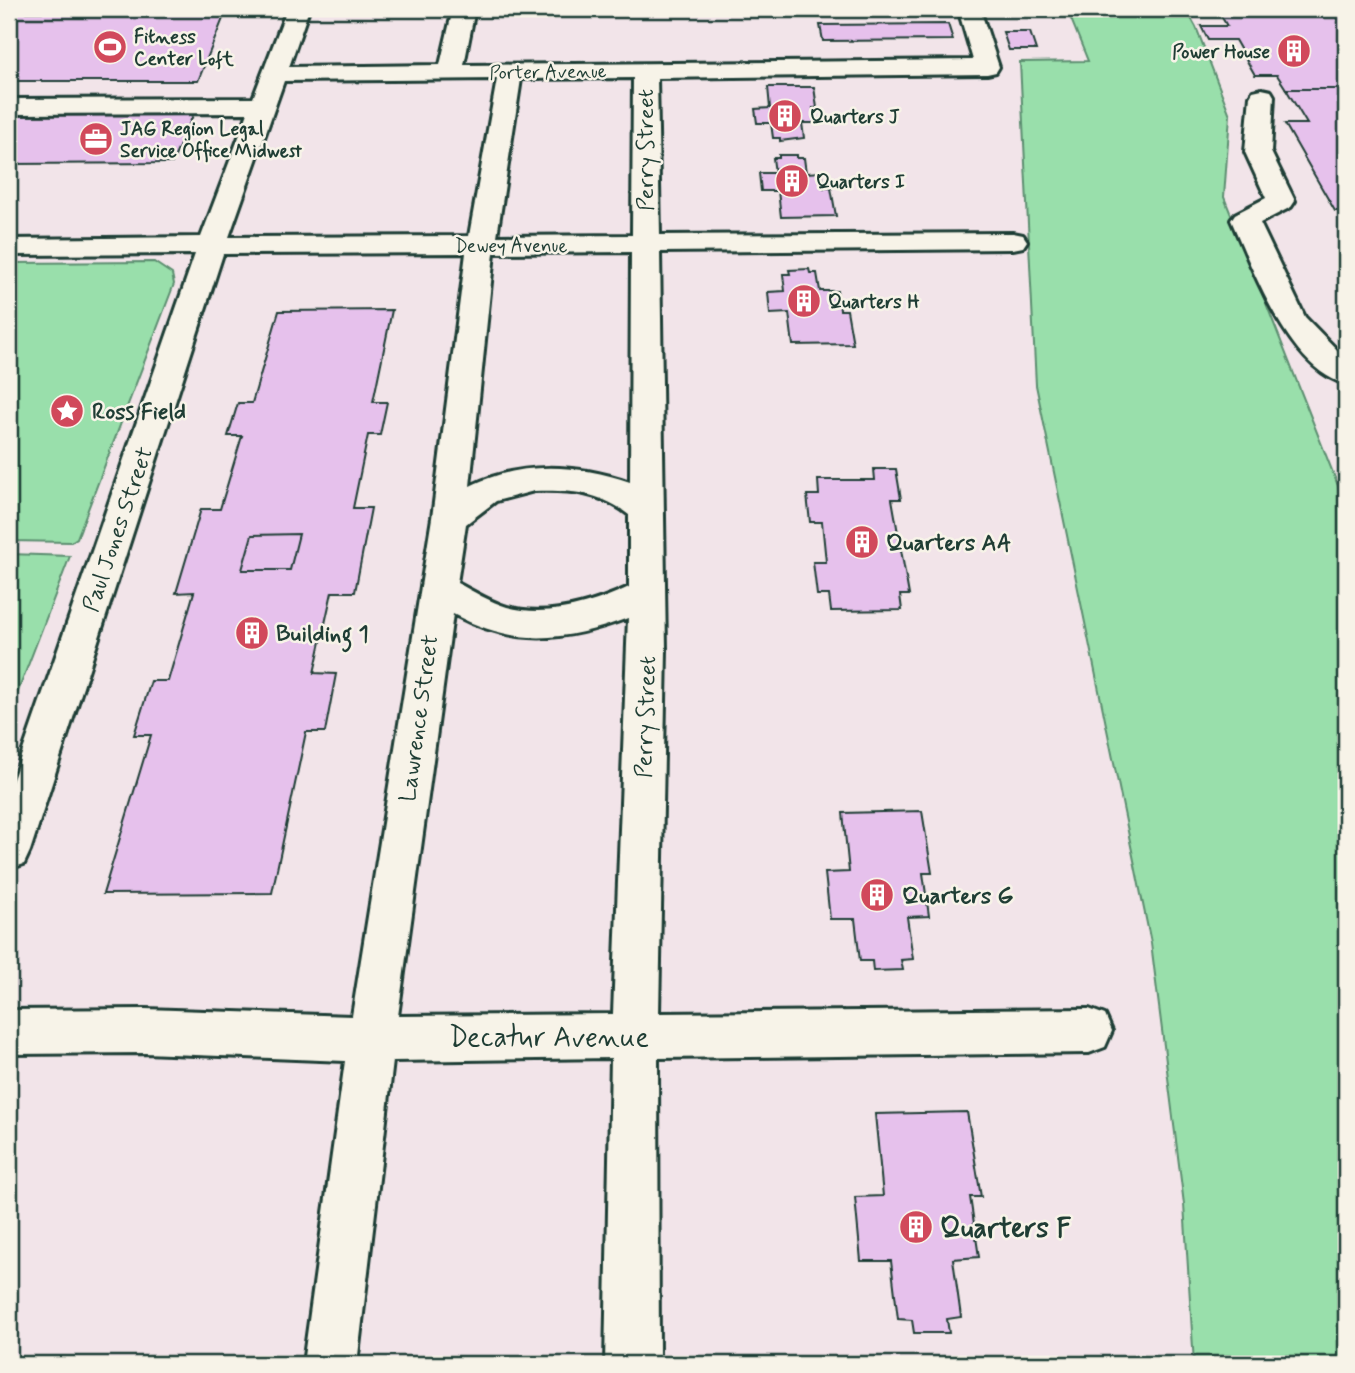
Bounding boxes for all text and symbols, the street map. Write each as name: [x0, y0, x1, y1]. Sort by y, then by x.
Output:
place label: Fitness Center Loft: [134, 25, 235, 72]
sports icon: Fitness Center Loft: [91, 28, 129, 66]
building icon: Power House: [1275, 32, 1313, 70]
place label: Power House: [1172, 40, 1270, 65]
street label: Porter Avenue: [489, 59, 607, 86]
street label: Perry Street: [632, 89, 662, 211]
building icon: Quarters J: [766, 97, 804, 135]
place label: Quarters J: [810, 105, 900, 130]
place label: JAG Region Legal Service Office Midwest: [120, 117, 303, 164]
office icon: JAG Region Legal Service Office Midwest: [77, 120, 115, 158]
building icon: Quarters I: [773, 162, 811, 200]
place label: Quarters I: [816, 170, 905, 195]
street label: Dewey Avenue: [455, 234, 567, 259]
building icon: Quarters H: [785, 282, 823, 320]
place label: Quarters H: [828, 290, 920, 315]
place icon: Ross Field: [48, 392, 86, 430]
place label: Ross Field: [92, 398, 186, 428]
street label: Paul Jones Street: [77, 443, 161, 616]
building icon: Quarters AA: [843, 523, 881, 561]
place label: Quarters AA: [886, 529, 1011, 559]
building icon: Building 1: [233, 614, 271, 652]
place label: Building 1: [276, 620, 369, 653]
street label: Lawrence Street: [393, 633, 447, 804]
street label: Perry Street: [630, 655, 664, 779]
building icon: Quarters G: [858, 876, 896, 914]
place label: Quarters G: [902, 882, 1014, 912]
street label: Decatur Avenue: [449, 1020, 649, 1057]
building icon: Quarters F: [897, 1208, 935, 1246]
place label: Quarters F: [940, 1211, 1072, 1248]

